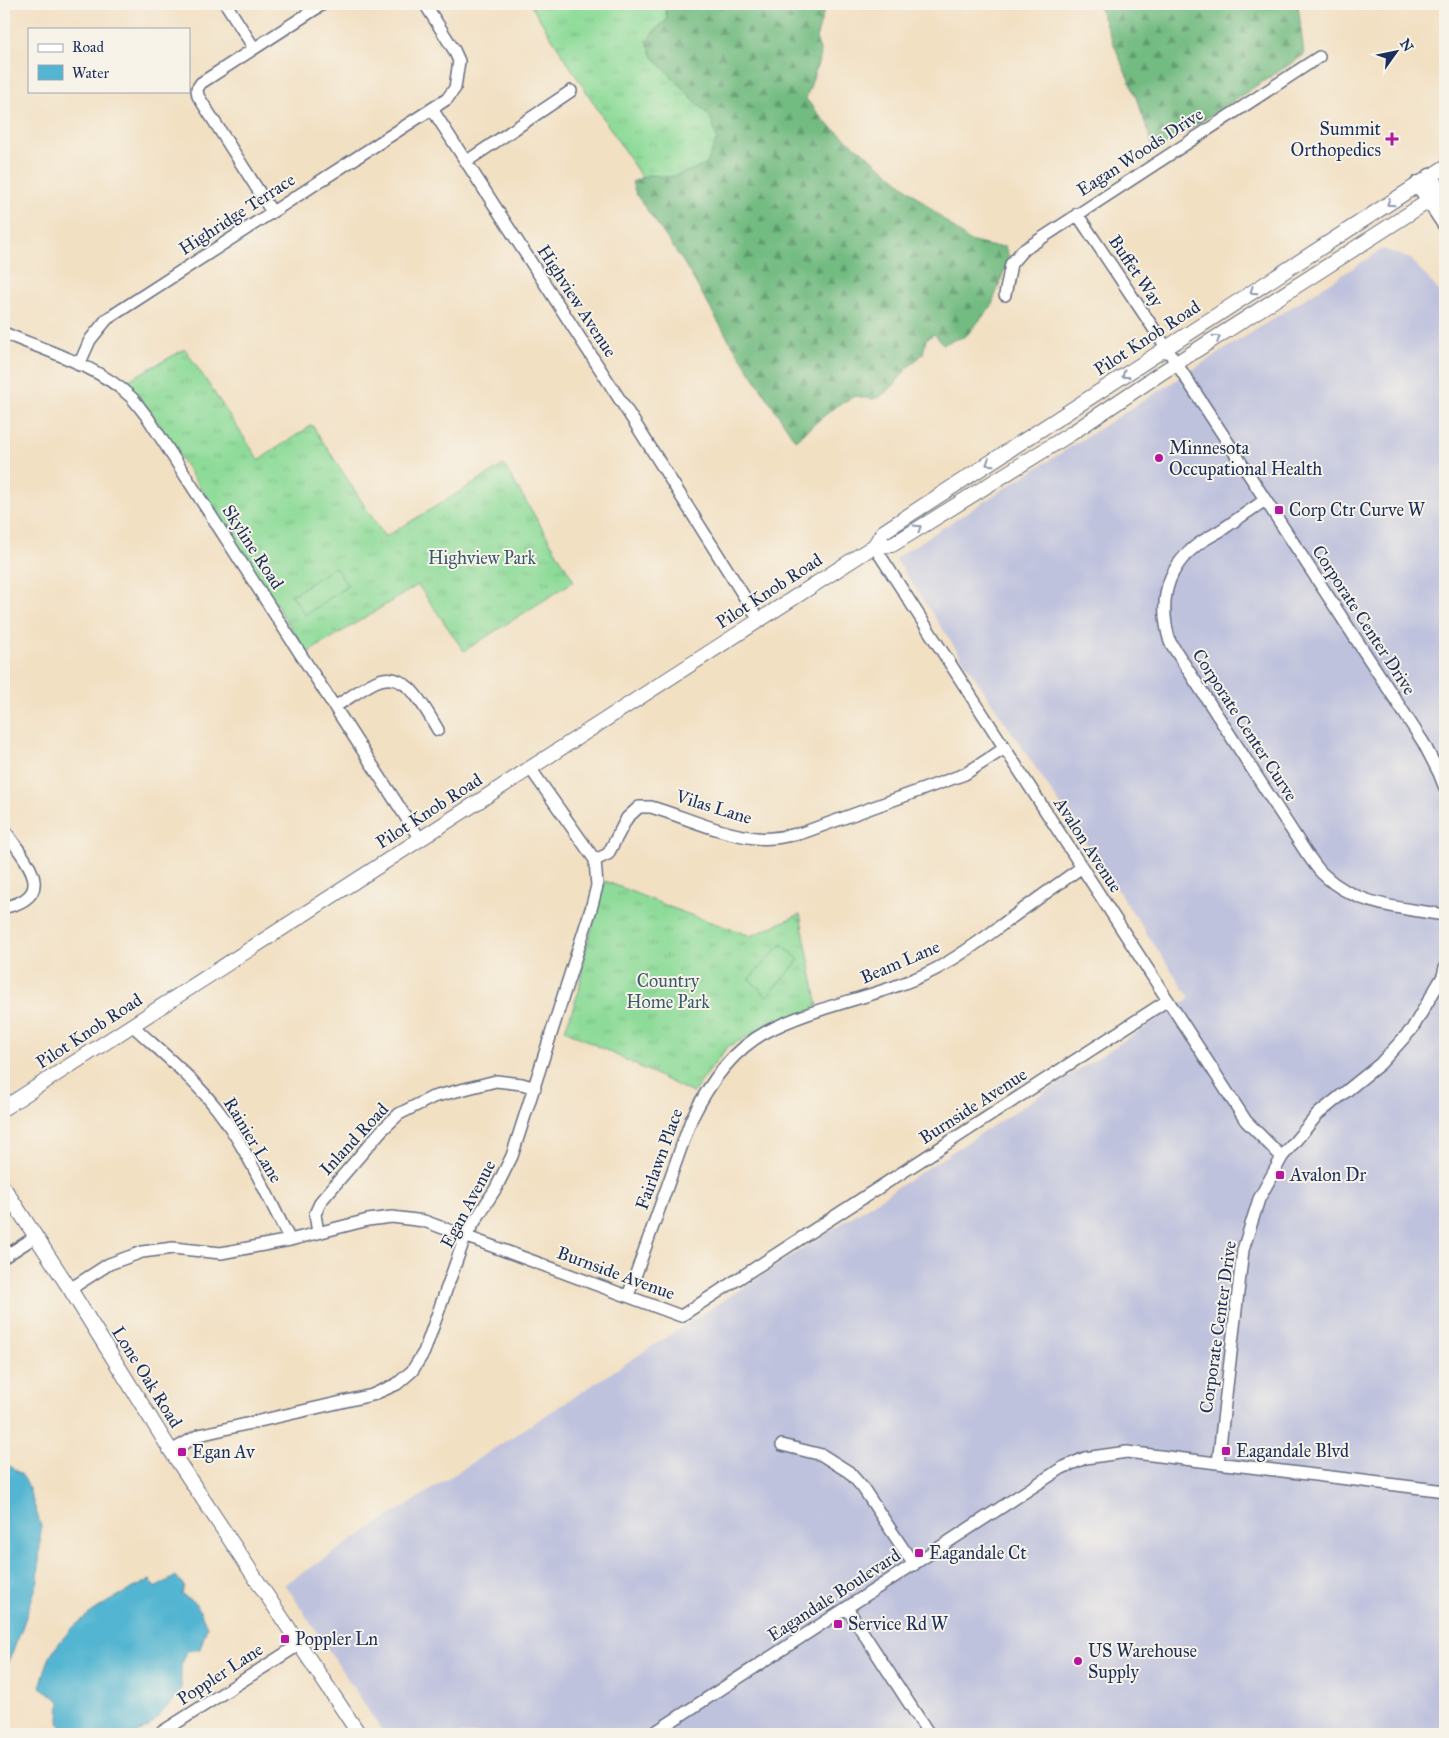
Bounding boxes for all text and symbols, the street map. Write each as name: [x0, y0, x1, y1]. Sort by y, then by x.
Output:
legend: [28, 28, 190, 92]
north arrow: [1372, 28, 1422, 78]
text: N: [1396, 36, 1417, 55]
text: Road: [72, 38, 104, 56]
text: Water: [72, 64, 109, 82]
street label: Eagan Woods Drive: [1073, 103, 1208, 202]
place label: Summit Orthopedics: [1290, 118, 1382, 161]
marker: Summit Orthopedics: [1385, 132, 1399, 146]
street label: Highridge Terrace: [175, 168, 300, 261]
one-way arrow: [1386, 197, 1395, 207]
street label: Buffet Way: [1104, 231, 1168, 312]
street label: Highview Avenue: [532, 241, 621, 362]
one-way arrow: [1249, 285, 1258, 295]
street label: Pilot Knob Road: [1090, 296, 1204, 380]
one-way arrow: [1212, 334, 1221, 344]
one-way arrow: [1121, 368, 1130, 378]
place label: Minnesota Occupational Health: [1169, 437, 1322, 480]
marker: Minnesota Occupational Health: [1153, 452, 1165, 464]
one-way arrow: [985, 457, 994, 466]
place label: Corp Ctr Curve W: [1289, 499, 1426, 521]
street label: Skyline Road: [218, 501, 288, 593]
marker: Corp Ctr Curve W: [1273, 504, 1285, 516]
one-way arrow: [913, 525, 922, 535]
street label: Corporate Center Drive: [1307, 541, 1421, 699]
park label: Highview Park: [428, 547, 537, 570]
street label: Pilot Knob Road: [712, 549, 826, 633]
street label: Corporate Center Curve: [1188, 645, 1302, 805]
street label: Pilot Knob Road: [372, 769, 486, 853]
street label: Vilas Lane: [672, 785, 755, 829]
street label: Avalon Avenue: [1048, 792, 1127, 897]
street label: Beam Lane: [857, 935, 943, 989]
park label: Country Home Park: [626, 970, 710, 1013]
street label: Pilot Knob Road: [32, 989, 146, 1073]
street label: Burnside Avenue: [915, 1063, 1031, 1149]
street label: Rainier Lane: [219, 1093, 287, 1187]
street label: Inland Road: [315, 1098, 393, 1180]
street label: Fairlawn Place: [631, 1105, 687, 1213]
street label: Egan Avenue: [436, 1156, 501, 1252]
place label: Avalon Dr: [1289, 1164, 1366, 1186]
marker: Avalon Dr: [1274, 1169, 1286, 1181]
street label: Corporate Center Drive: [1195, 1239, 1241, 1415]
street label: Burnside Avenue: [554, 1241, 678, 1305]
street label: Lone Oak Road: [107, 1322, 187, 1432]
place label: Eagandale Blvd: [1236, 1440, 1349, 1463]
place label: Egan Av: [192, 1441, 256, 1464]
marker: Eagandale Blvd: [1220, 1445, 1232, 1457]
marker: Egan Av: [176, 1446, 188, 1458]
place label: Eagandale Ct: [929, 1542, 1027, 1565]
street label: Eagandale Boulevard: [763, 1544, 905, 1647]
marker: Eagandale Ct: [913, 1547, 925, 1559]
place label: Service Rd W: [848, 1613, 949, 1635]
marker: Service Rd W: [832, 1618, 844, 1630]
place label: Poppler Ln: [295, 1628, 378, 1650]
marker: Poppler Ln: [279, 1633, 291, 1645]
street label: Poppler Lane: [173, 1638, 267, 1710]
place label: US Warehouse Supply: [1088, 1640, 1197, 1683]
marker: US Warehouse Supply: [1072, 1655, 1084, 1667]

